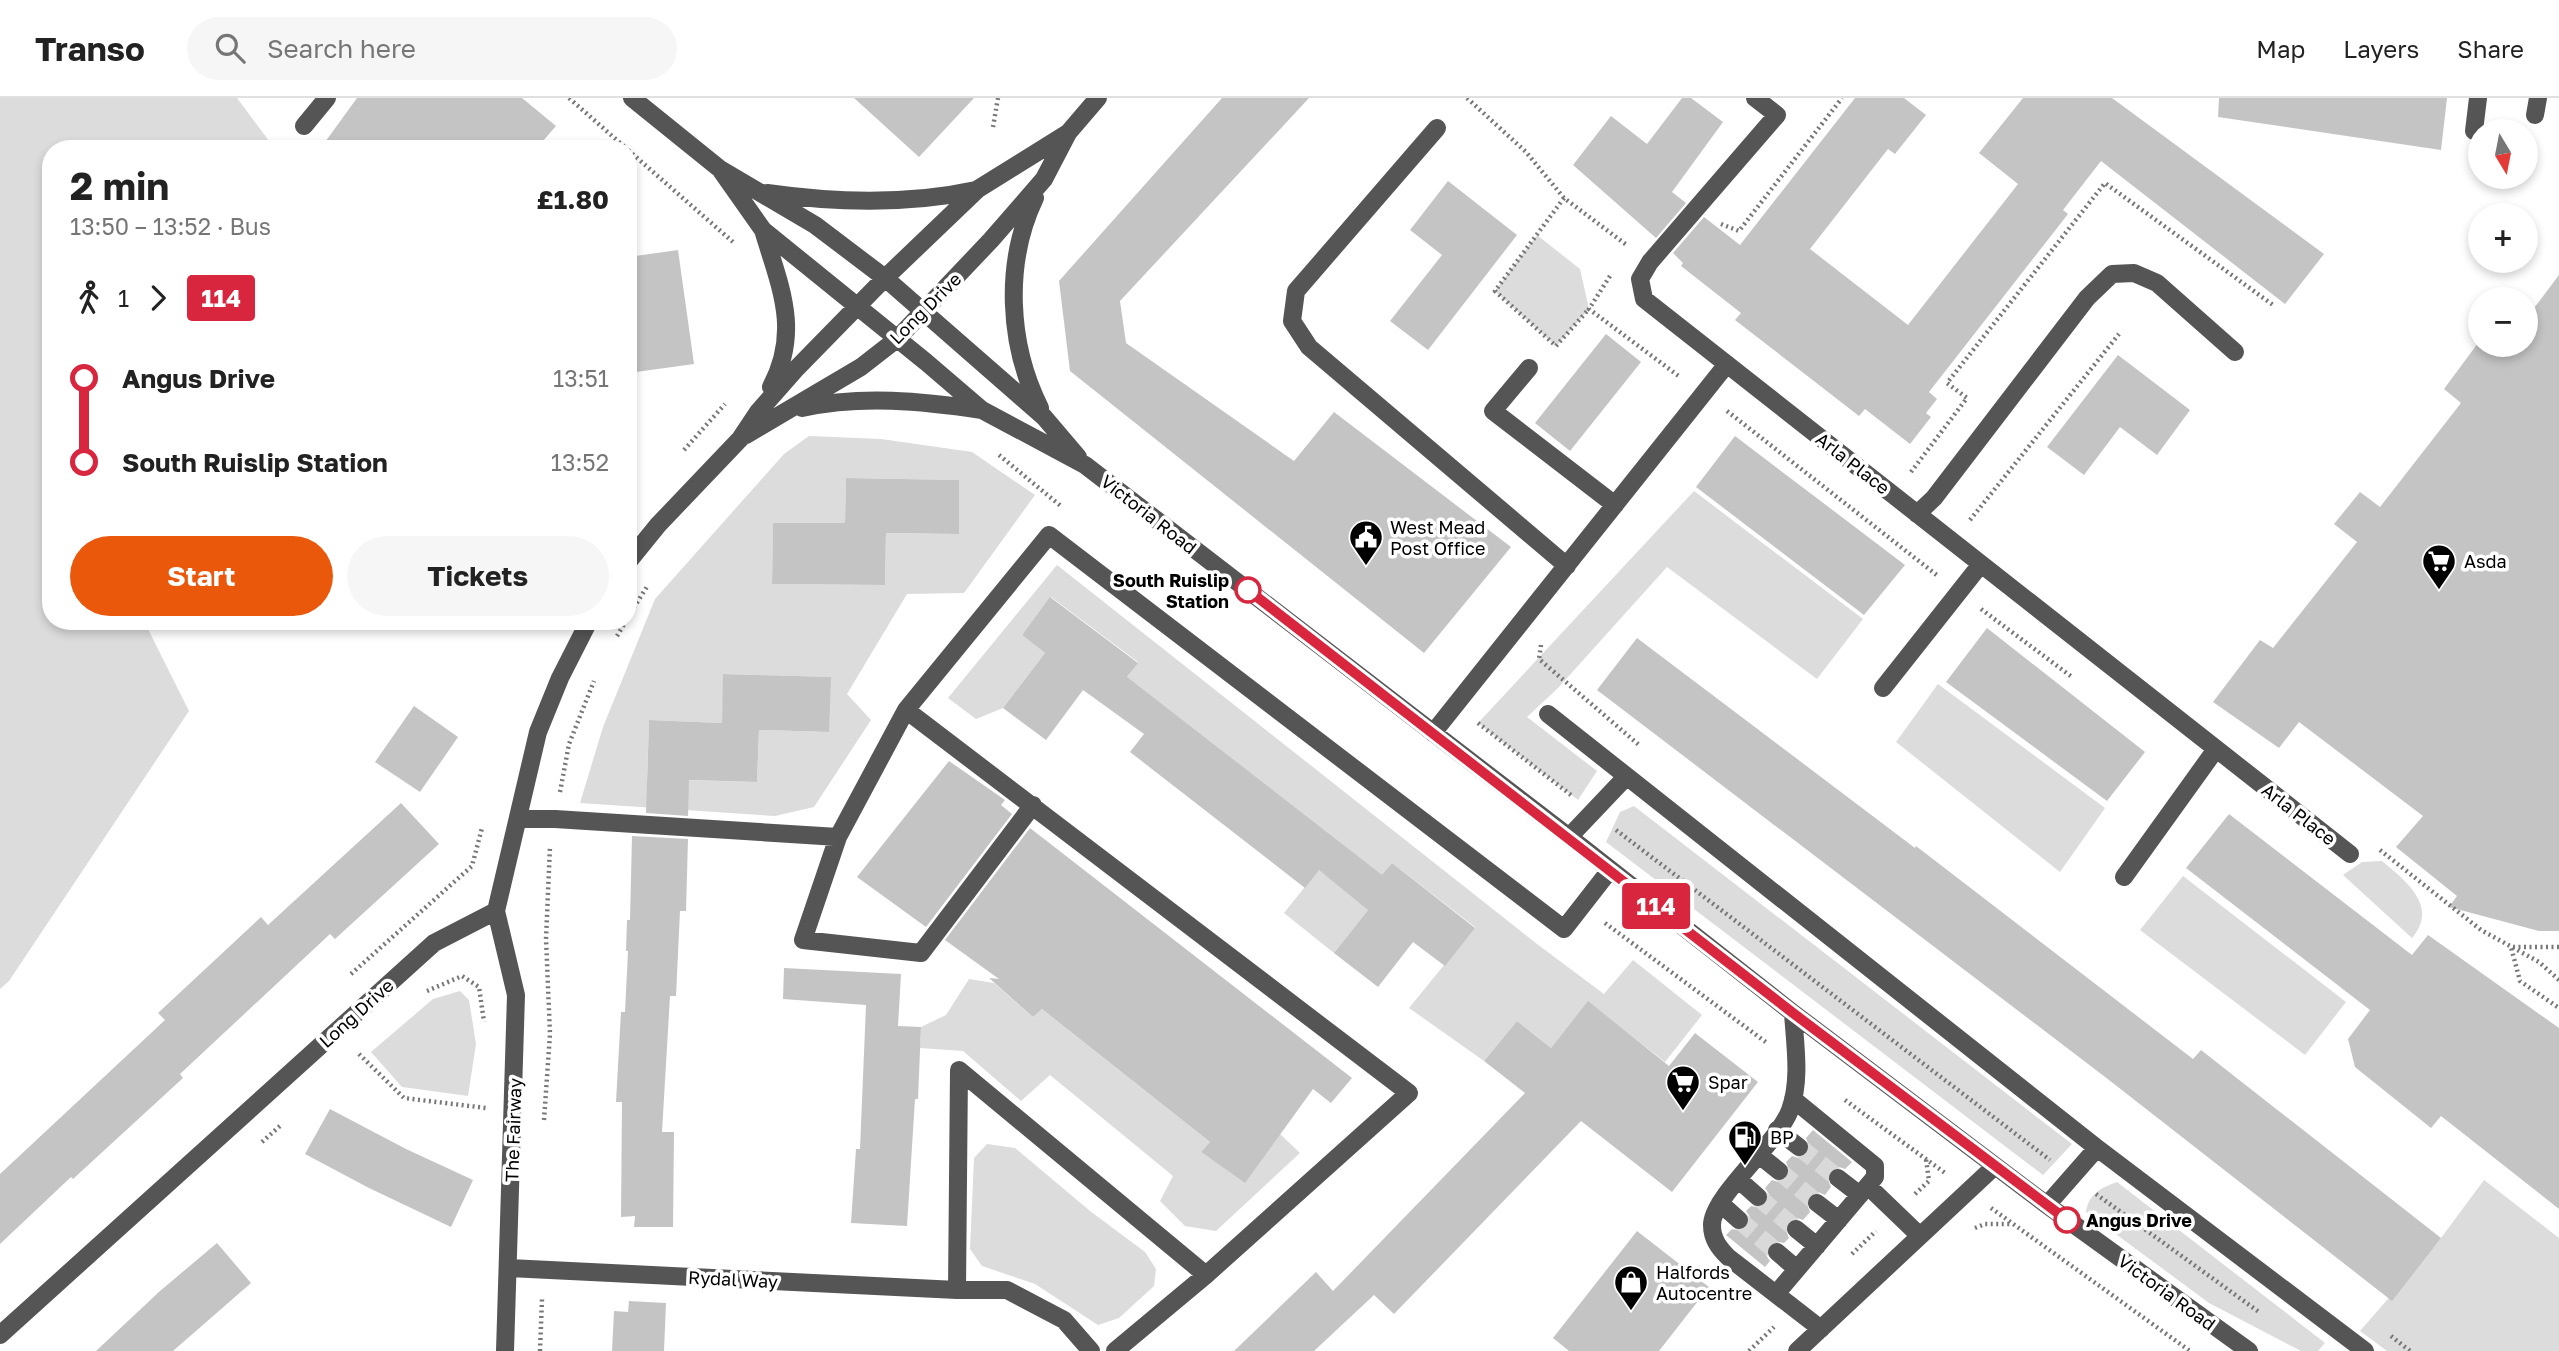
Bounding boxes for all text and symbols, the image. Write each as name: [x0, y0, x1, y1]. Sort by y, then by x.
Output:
search box: [187, 17, 677, 80]
text: Transo: [35, 29, 145, 68]
icon: search: [211, 29, 249, 67]
text: Search here: [267, 33, 416, 64]
text: Map: [2256, 34, 2305, 63]
text: Layers: [2343, 34, 2419, 63]
text: Share: [2457, 34, 2524, 63]
north arrow: [2468, 119, 2538, 189]
map controls: [2468, 119, 2538, 357]
text: 2 min: [70, 163, 169, 208]
text: £1.80: [537, 184, 609, 215]
button: +: [2468, 203, 2538, 273]
text: 13:50 – 13:52 · Bus: [70, 212, 271, 240]
street label: Long Drive: [885, 268, 965, 348]
icon: walk: [70, 279, 108, 317]
icon: forward: [139, 279, 177, 317]
text: 114: [201, 283, 241, 312]
text: 1: [118, 284, 129, 312]
button: −: [2468, 287, 2538, 357]
text: Angus Drive: [122, 363, 275, 394]
text: 13:51: [553, 364, 609, 392]
street label: Arla Place: [1812, 427, 1894, 499]
text: South Ruislip Station: [122, 447, 388, 478]
text: 13:52: [551, 448, 609, 476]
street label: Victoria Road: [1097, 470, 1201, 558]
place label: West Mead Post Office: [1390, 516, 1485, 559]
public building icon: West Mead Post Office: [1347, 518, 1385, 567]
button: Start: [70, 536, 333, 616]
button: Tickets: [347, 536, 609, 616]
supermarket icon: Asda: [2420, 542, 2458, 591]
place label: Asda: [2464, 550, 2507, 572]
place label: South Ruislip Station: [1113, 569, 1229, 612]
marker: South Ruislip Station: [1235, 577, 1261, 603]
street label: Arla Place: [2258, 778, 2340, 850]
line badge: 114: [1616, 883, 1696, 929]
text: 114: [1636, 891, 1676, 920]
street label: Long Drive: [314, 974, 398, 1052]
supermarket icon: Spar: [1664, 1063, 1702, 1112]
place label: Spar: [1708, 1071, 1748, 1093]
street label: The Fairway: [500, 1078, 526, 1182]
fuel station icon: BP: [1726, 1118, 1764, 1167]
place label: BP: [1770, 1126, 1794, 1148]
marker: Angus Drive: [2054, 1207, 2080, 1233]
place label: Angus Drive: [2086, 1209, 2192, 1231]
street label: Victoria Road: [2114, 1249, 2220, 1335]
place label: Halfords Autocentre: [1656, 1261, 1752, 1304]
shop icon: Halfords Autocentre: [1612, 1263, 1650, 1312]
street label: Rydal Way: [688, 1266, 778, 1292]

